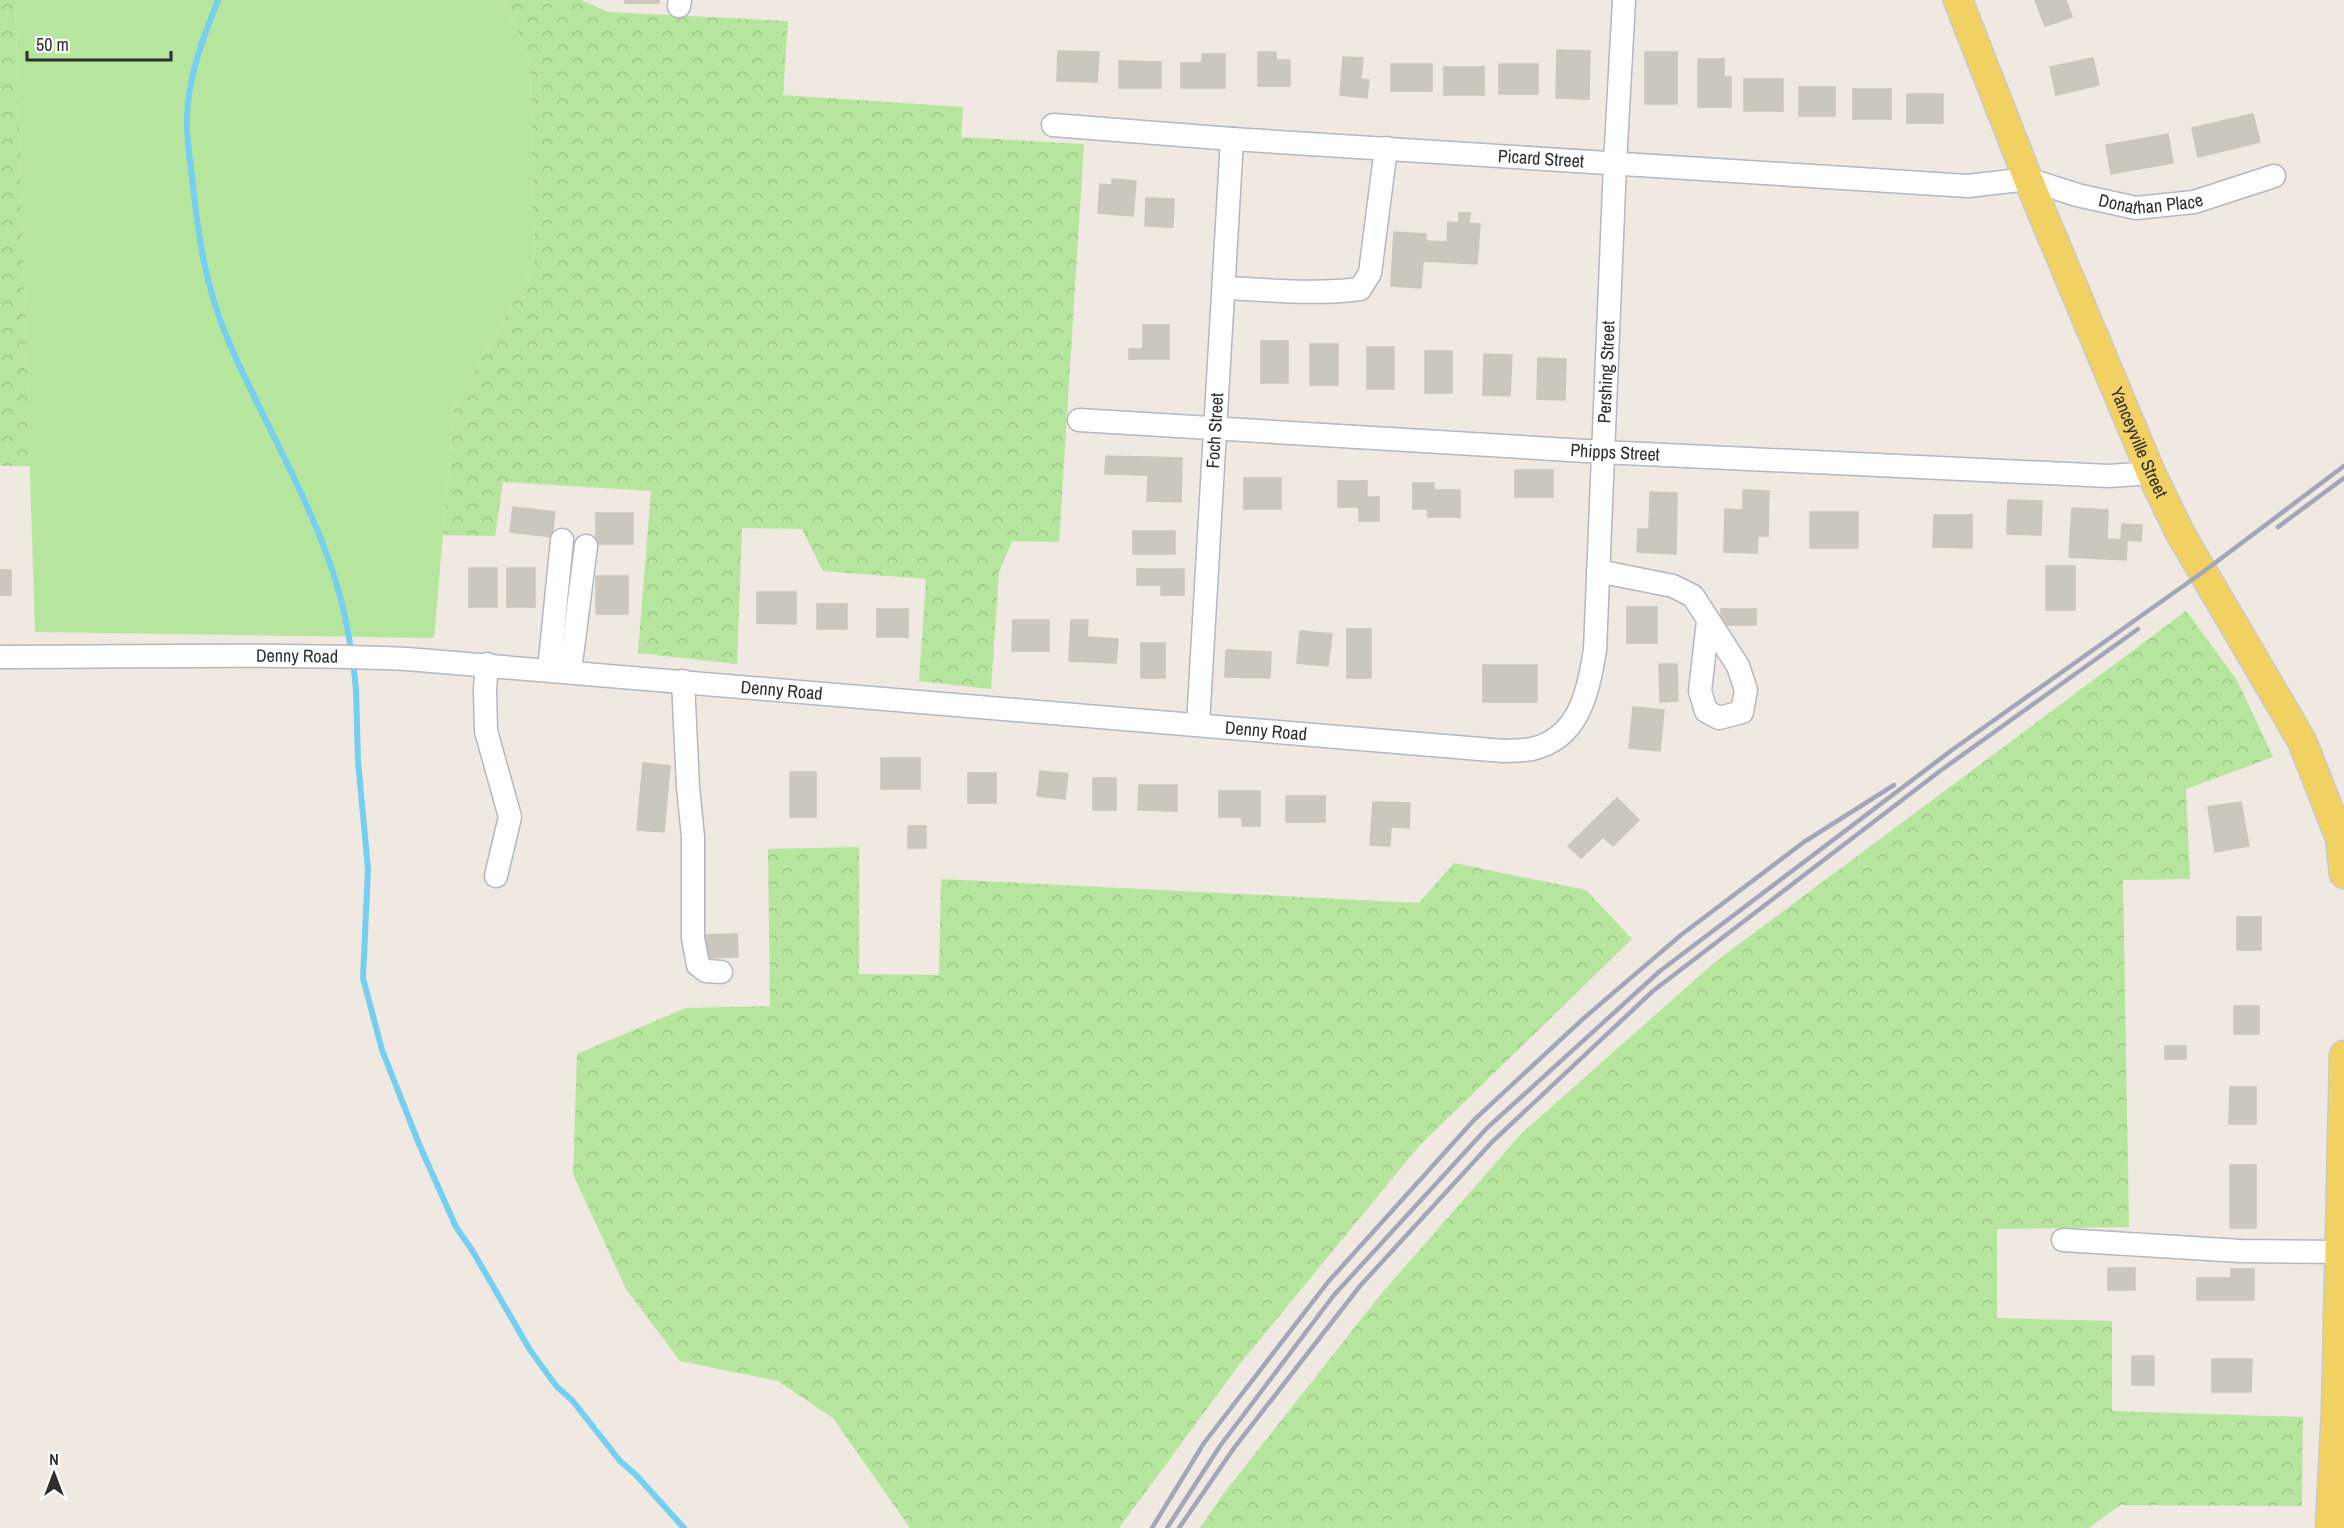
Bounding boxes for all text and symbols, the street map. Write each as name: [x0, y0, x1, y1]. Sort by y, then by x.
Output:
scale bar: [27, 24, 171, 62]
text: 50 m: [36, 32, 69, 57]
street label: Picard Street: [1497, 143, 1585, 173]
street label: Donathan Place: [2096, 187, 2206, 220]
street label: Pershing Street: [1591, 320, 1621, 424]
street label: Yanceyville Street: [2104, 383, 2174, 502]
street label: Foch Street: [1200, 392, 1229, 469]
street label: Phipps Street: [1570, 437, 1660, 467]
street label: Denny Road: [256, 643, 338, 669]
street label: Denny Road: [740, 674, 824, 706]
street label: Denny Road: [1224, 715, 1308, 746]
north arrow: [24, 1444, 84, 1504]
text: N: [49, 1448, 59, 1470]

